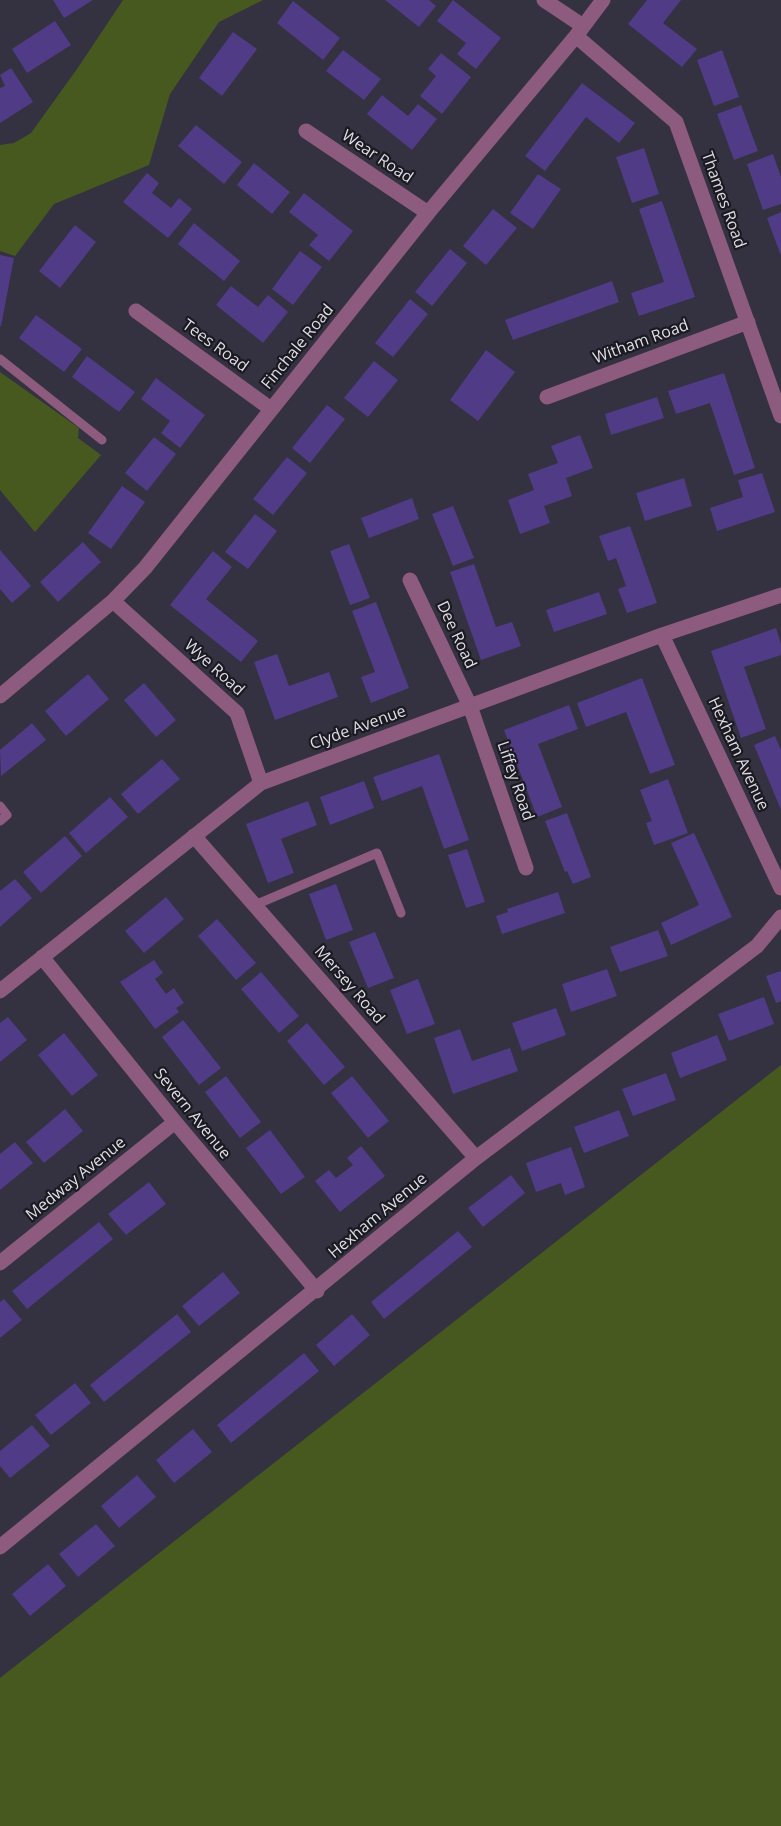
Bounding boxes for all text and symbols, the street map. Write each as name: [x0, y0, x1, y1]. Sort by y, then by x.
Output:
street label: Wear Road: [338, 126, 416, 188]
street label: Thames Road: [697, 149, 749, 251]
street label: Finchale Road: [258, 301, 338, 393]
street label: Tees Road: [178, 316, 252, 376]
street label: Witham Road: [591, 316, 691, 368]
street label: Dee Road: [432, 598, 480, 672]
street label: Wye Road: [180, 636, 248, 700]
street label: Hexham Avenue: [703, 694, 773, 814]
street label: Clyde Avenue: [307, 702, 409, 754]
street label: Liffey Road: [492, 739, 538, 823]
street label: Mersey Road: [310, 942, 388, 1028]
street label: Severn Avenue: [150, 1065, 234, 1163]
street label: Medway Avenue: [22, 1133, 130, 1225]
street label: Hexham Avenue: [325, 1169, 431, 1263]

